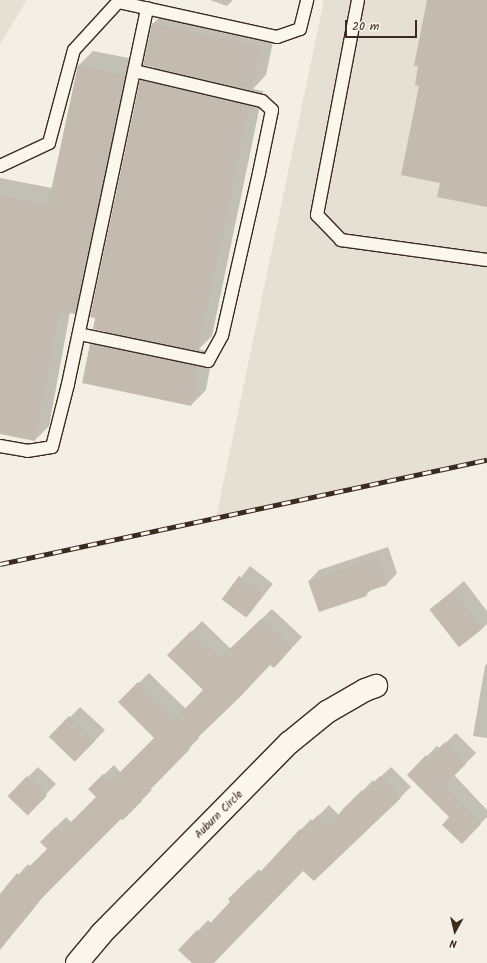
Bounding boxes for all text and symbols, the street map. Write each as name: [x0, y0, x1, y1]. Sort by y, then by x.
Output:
scale bar: [347, 12, 419, 38]
text: 20 m: [352, 17, 379, 36]
street label: Auburn Circle: [192, 788, 246, 842]
north arrow: [435, 911, 475, 951]
text: N: [449, 933, 458, 952]

